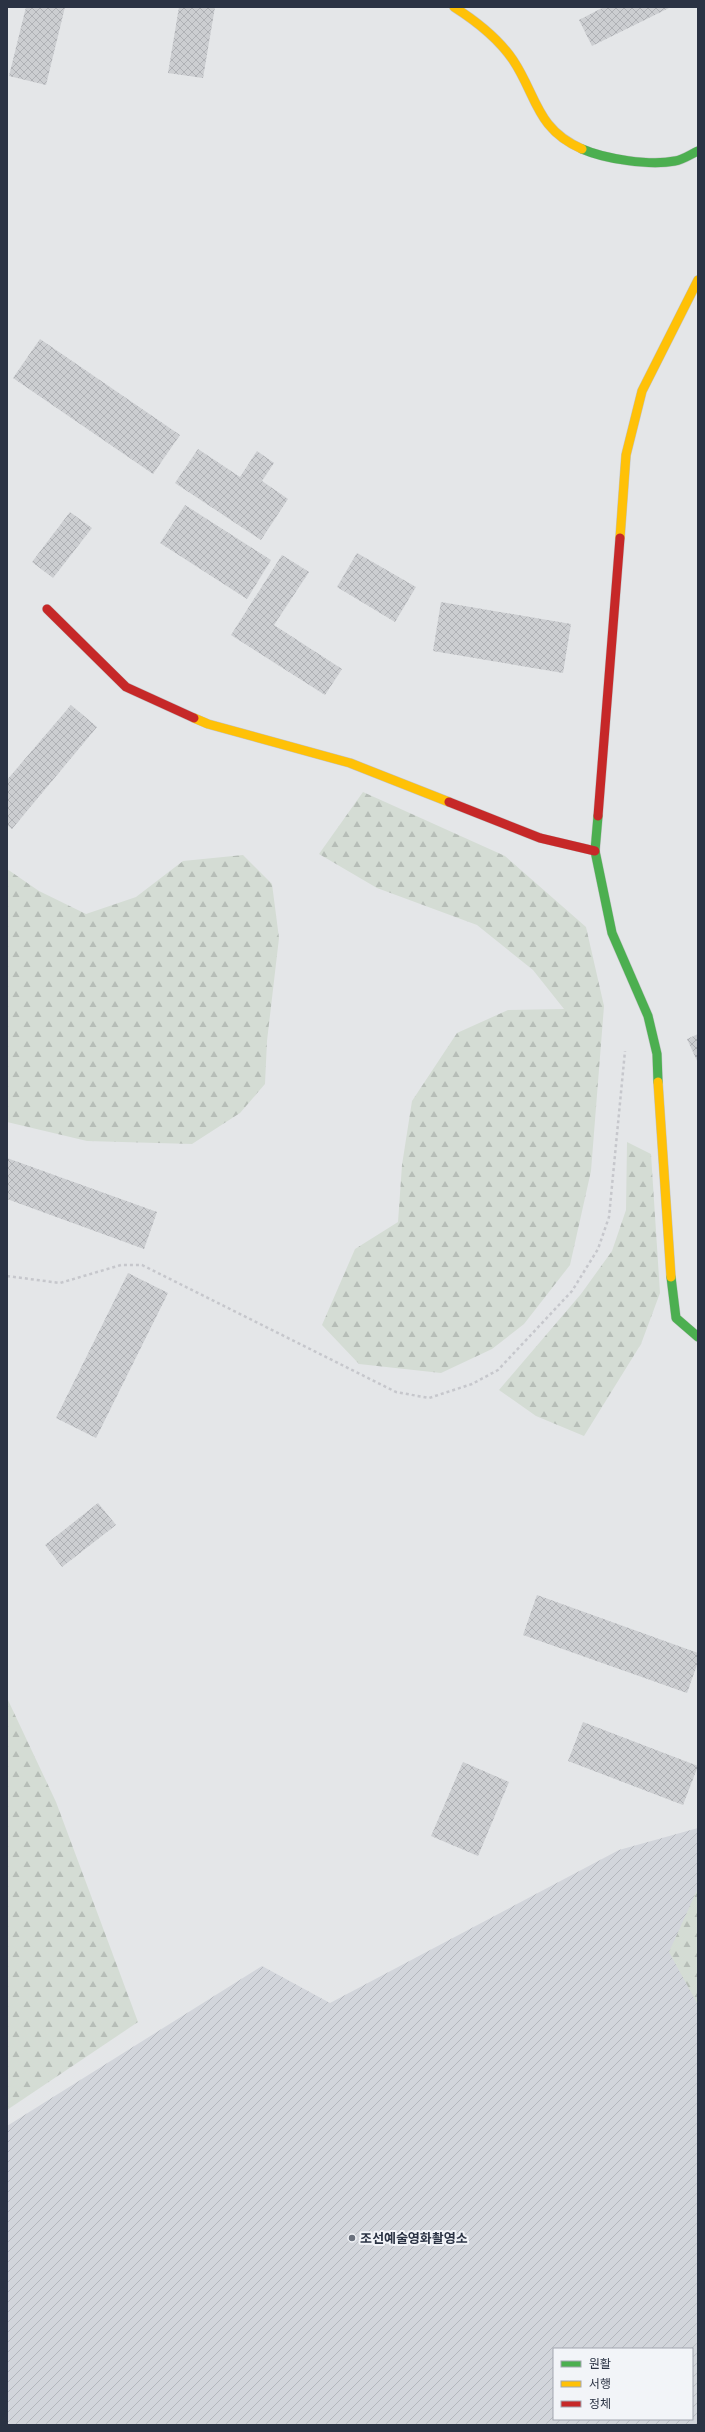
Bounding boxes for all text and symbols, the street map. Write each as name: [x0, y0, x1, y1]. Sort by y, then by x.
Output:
place label: 조선예술영화촬영소: [360, 2231, 468, 2246]
marker: 조선예술영화촬영소: [347, 2233, 357, 2243]
legend: [553, 2348, 693, 2420]
text: 원활: [589, 2357, 611, 2371]
text: 서행: [589, 2377, 611, 2391]
text: 정체: [589, 2397, 611, 2411]

